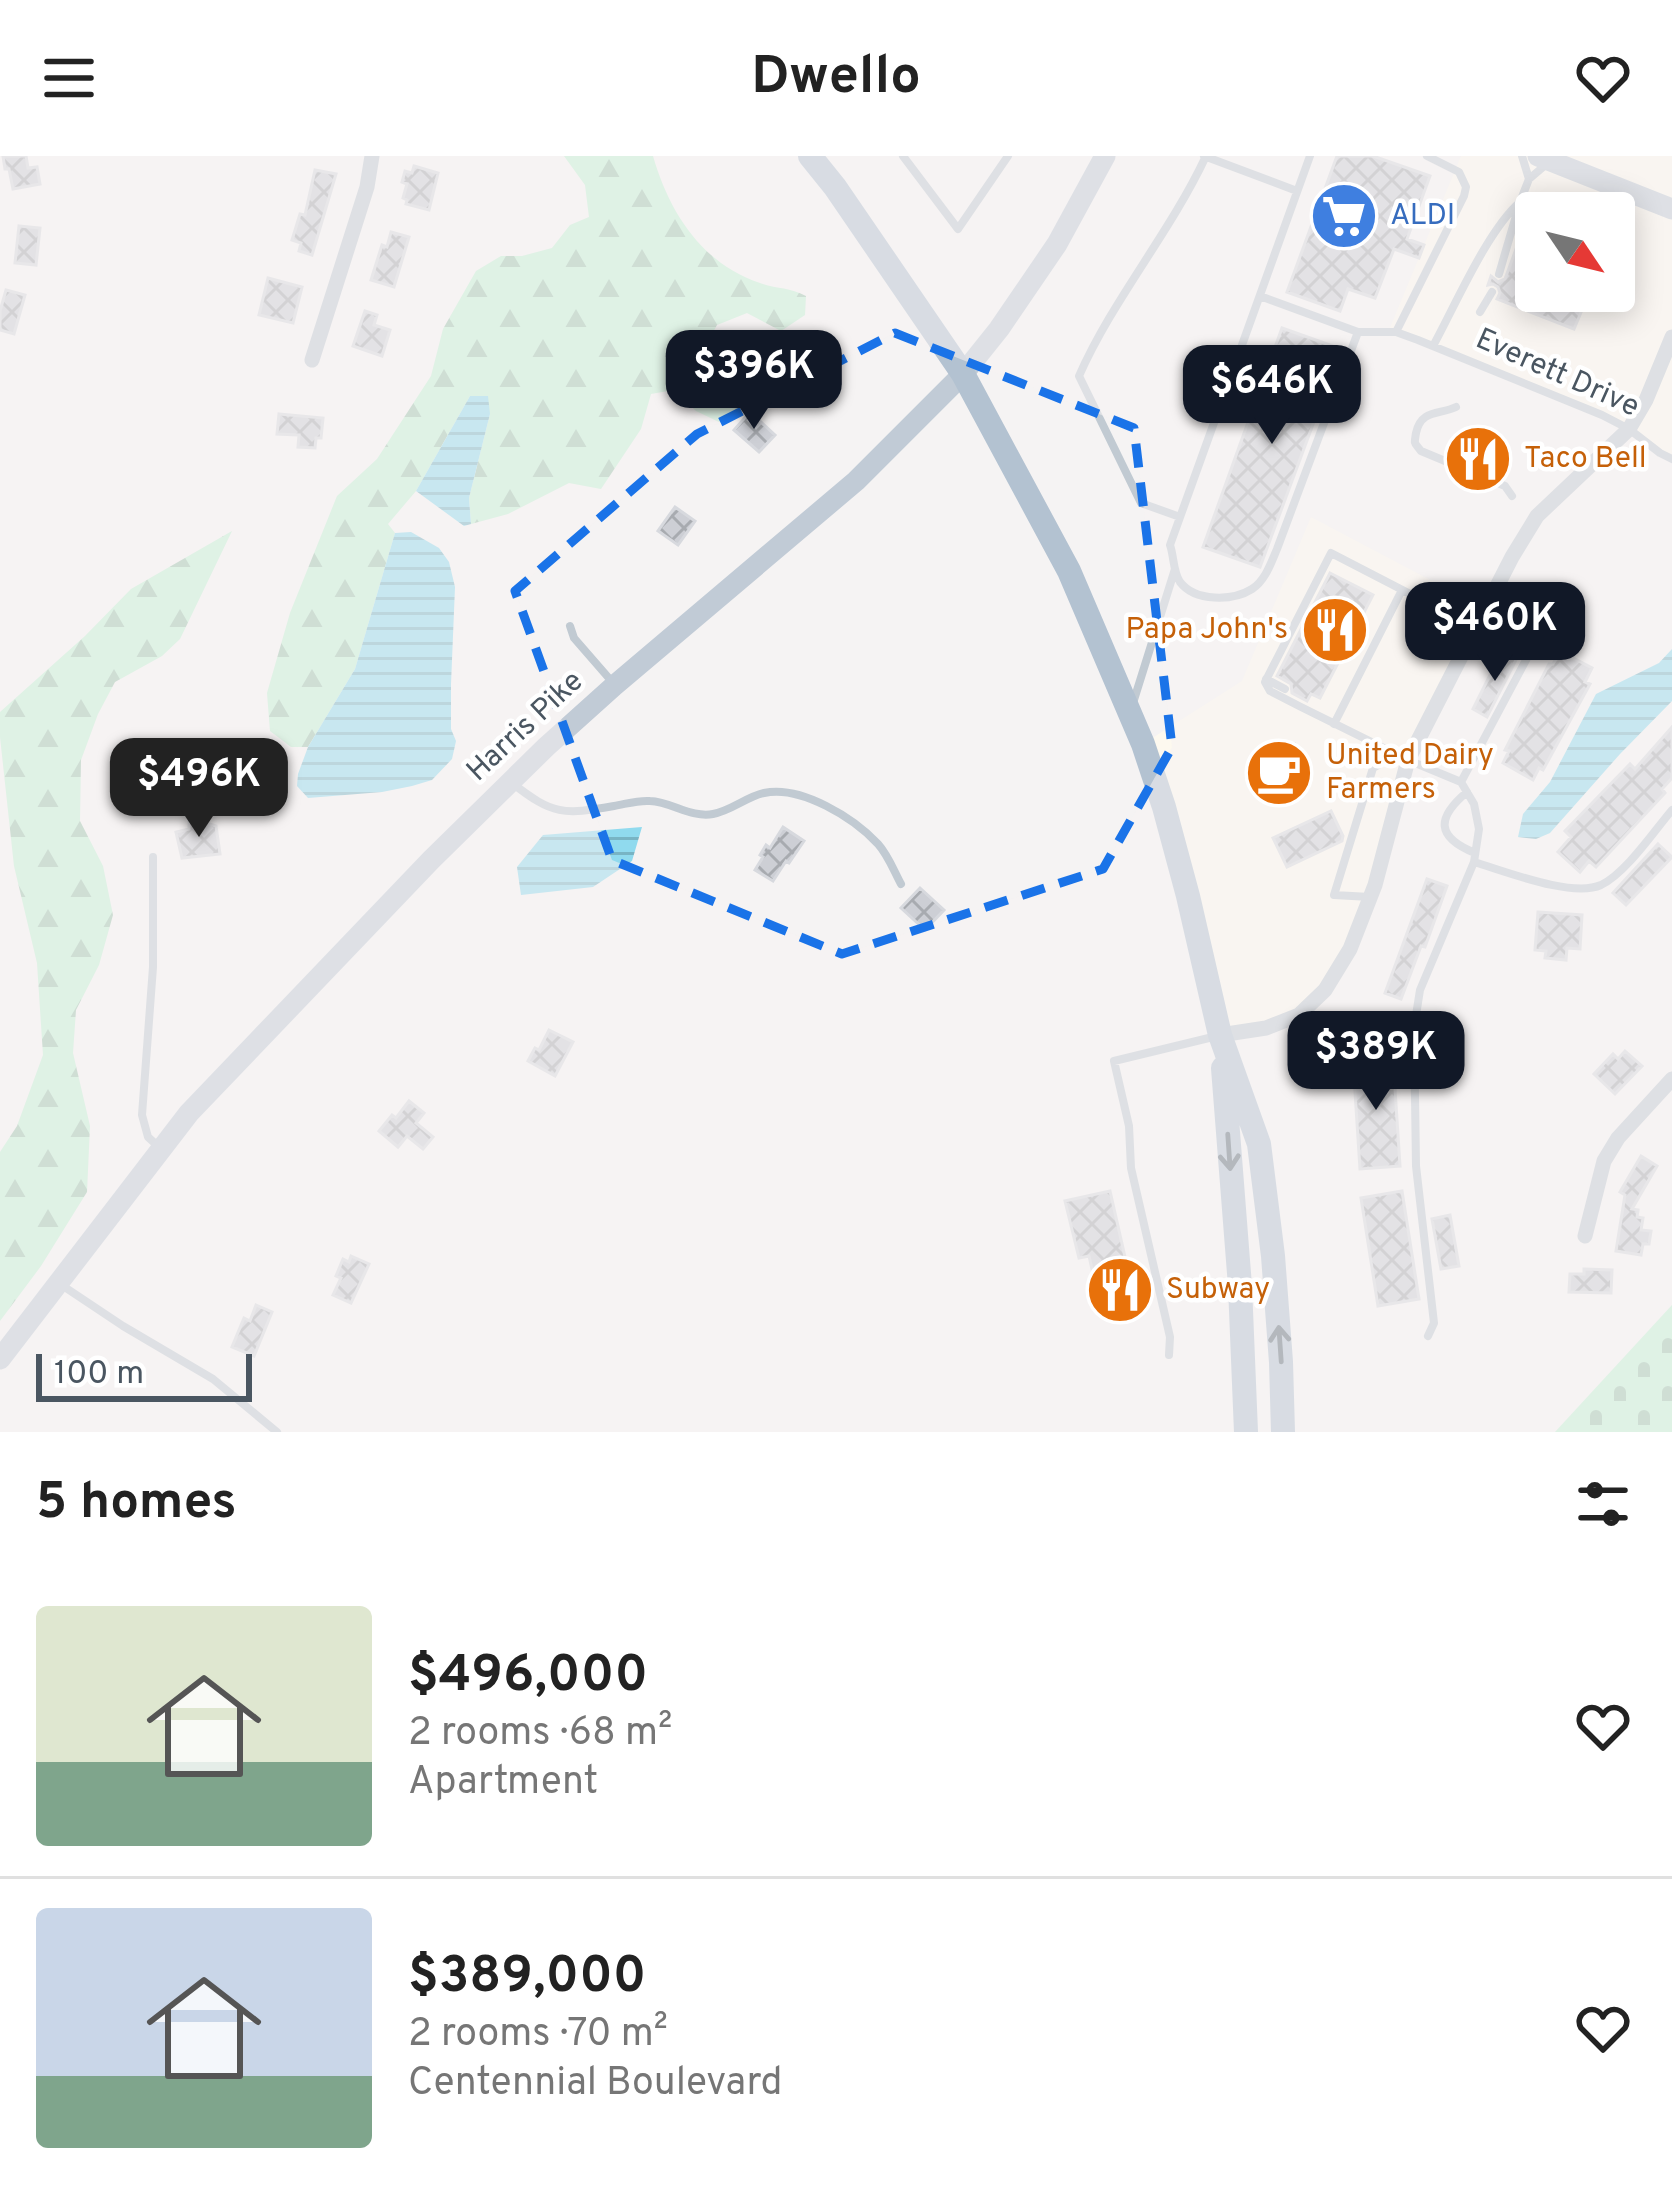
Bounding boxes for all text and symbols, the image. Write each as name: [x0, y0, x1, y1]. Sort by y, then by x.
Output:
text: Dwello: [751, 44, 921, 113]
icon: menu: [36, 45, 102, 111]
icon: heart: [1570, 45, 1636, 111]
supermarket icon: ALDI: [1309, 181, 1379, 251]
north arrow: [1515, 192, 1635, 312]
map controls: [1515, 192, 1635, 312]
place label: ALDI: [1390, 198, 1455, 235]
street label: Everett Drive: [1469, 321, 1645, 427]
pin: $396K: [670, 330, 838, 432]
text: $396K: [693, 344, 815, 393]
pin: $646K: [1188, 345, 1356, 447]
text: $646K: [1210, 359, 1334, 408]
restaurant icon: Taco Bell: [1443, 424, 1513, 494]
place label: Taco Bell: [1524, 441, 1647, 478]
pin: $460K: [1411, 582, 1579, 684]
restaurant icon: Papa John's: [1300, 595, 1370, 665]
text: $460K: [1432, 596, 1558, 645]
place label: Papa John's: [1126, 612, 1288, 649]
street label: Harris Pike: [460, 664, 592, 790]
pin: $496K: [115, 738, 283, 840]
cafe icon: United Dairy Farmers: [1244, 738, 1314, 808]
place label: United Dairy Farmers: [1326, 738, 1494, 809]
text: $496K: [137, 752, 261, 801]
pin: $389K: [1292, 1011, 1460, 1113]
text: $389K: [1315, 1025, 1437, 1074]
one-way arrow: [1217, 1132, 1240, 1171]
restaurant icon: Subway: [1085, 1255, 1155, 1325]
place label: Subway: [1166, 1272, 1270, 1309]
one-way arrow: [1268, 1325, 1291, 1364]
scale bar: [36, 1348, 252, 1401]
text: 100 m: [54, 1354, 144, 1396]
icon: filters: [1570, 1471, 1636, 1537]
text: 5 homes: [36, 1472, 237, 1537]
text: $496,000: [408, 1645, 648, 1710]
icon: home: [132, 1654, 276, 1798]
icon: heart: [1570, 1693, 1636, 1759]
text: 2 rooms · 68 m²: [408, 1710, 672, 1759]
text: Apartment: [408, 1759, 598, 1808]
text: $389,000: [408, 1946, 646, 2011]
icon: home: [132, 1956, 276, 2100]
icon: heart: [1570, 1995, 1636, 2061]
text: 2 rooms · 70 m²: [408, 2011, 668, 2060]
text: Centennial Boulevard: [408, 2060, 783, 2109]

